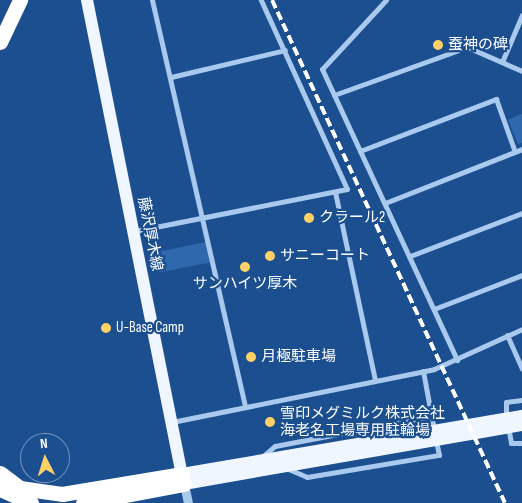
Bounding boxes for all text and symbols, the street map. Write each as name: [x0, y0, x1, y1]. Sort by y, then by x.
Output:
place label: 蚕神の碑: [448, 36, 508, 54]
marker: 蚕神の碑: [432, 39, 444, 51]
street label: 藤沢厚木線: [134, 195, 166, 273]
place label: クラール2: [319, 209, 385, 227]
marker: クラール2: [303, 212, 315, 224]
place label: サニーコート: [280, 247, 370, 265]
marker: サニーコート: [264, 250, 276, 262]
marker: サンハイツ厚木: [239, 261, 251, 273]
place label: サンハイツ厚木: [193, 275, 297, 293]
place label: U-Base Camp: [116, 319, 184, 337]
marker: U-Base Camp: [100, 322, 112, 334]
place label: 月極駐車場: [261, 348, 336, 366]
marker: 月極駐車場: [245, 351, 257, 363]
place label: 雪印メグミルク株式会社 海老名工場専用駐輪場: [280, 404, 445, 439]
marker: 雪印メグミルク株式会社 海老名工場専用駐輪場: [264, 416, 276, 428]
north arrow: [20, 433, 70, 483]
text: N: [39, 435, 48, 452]

